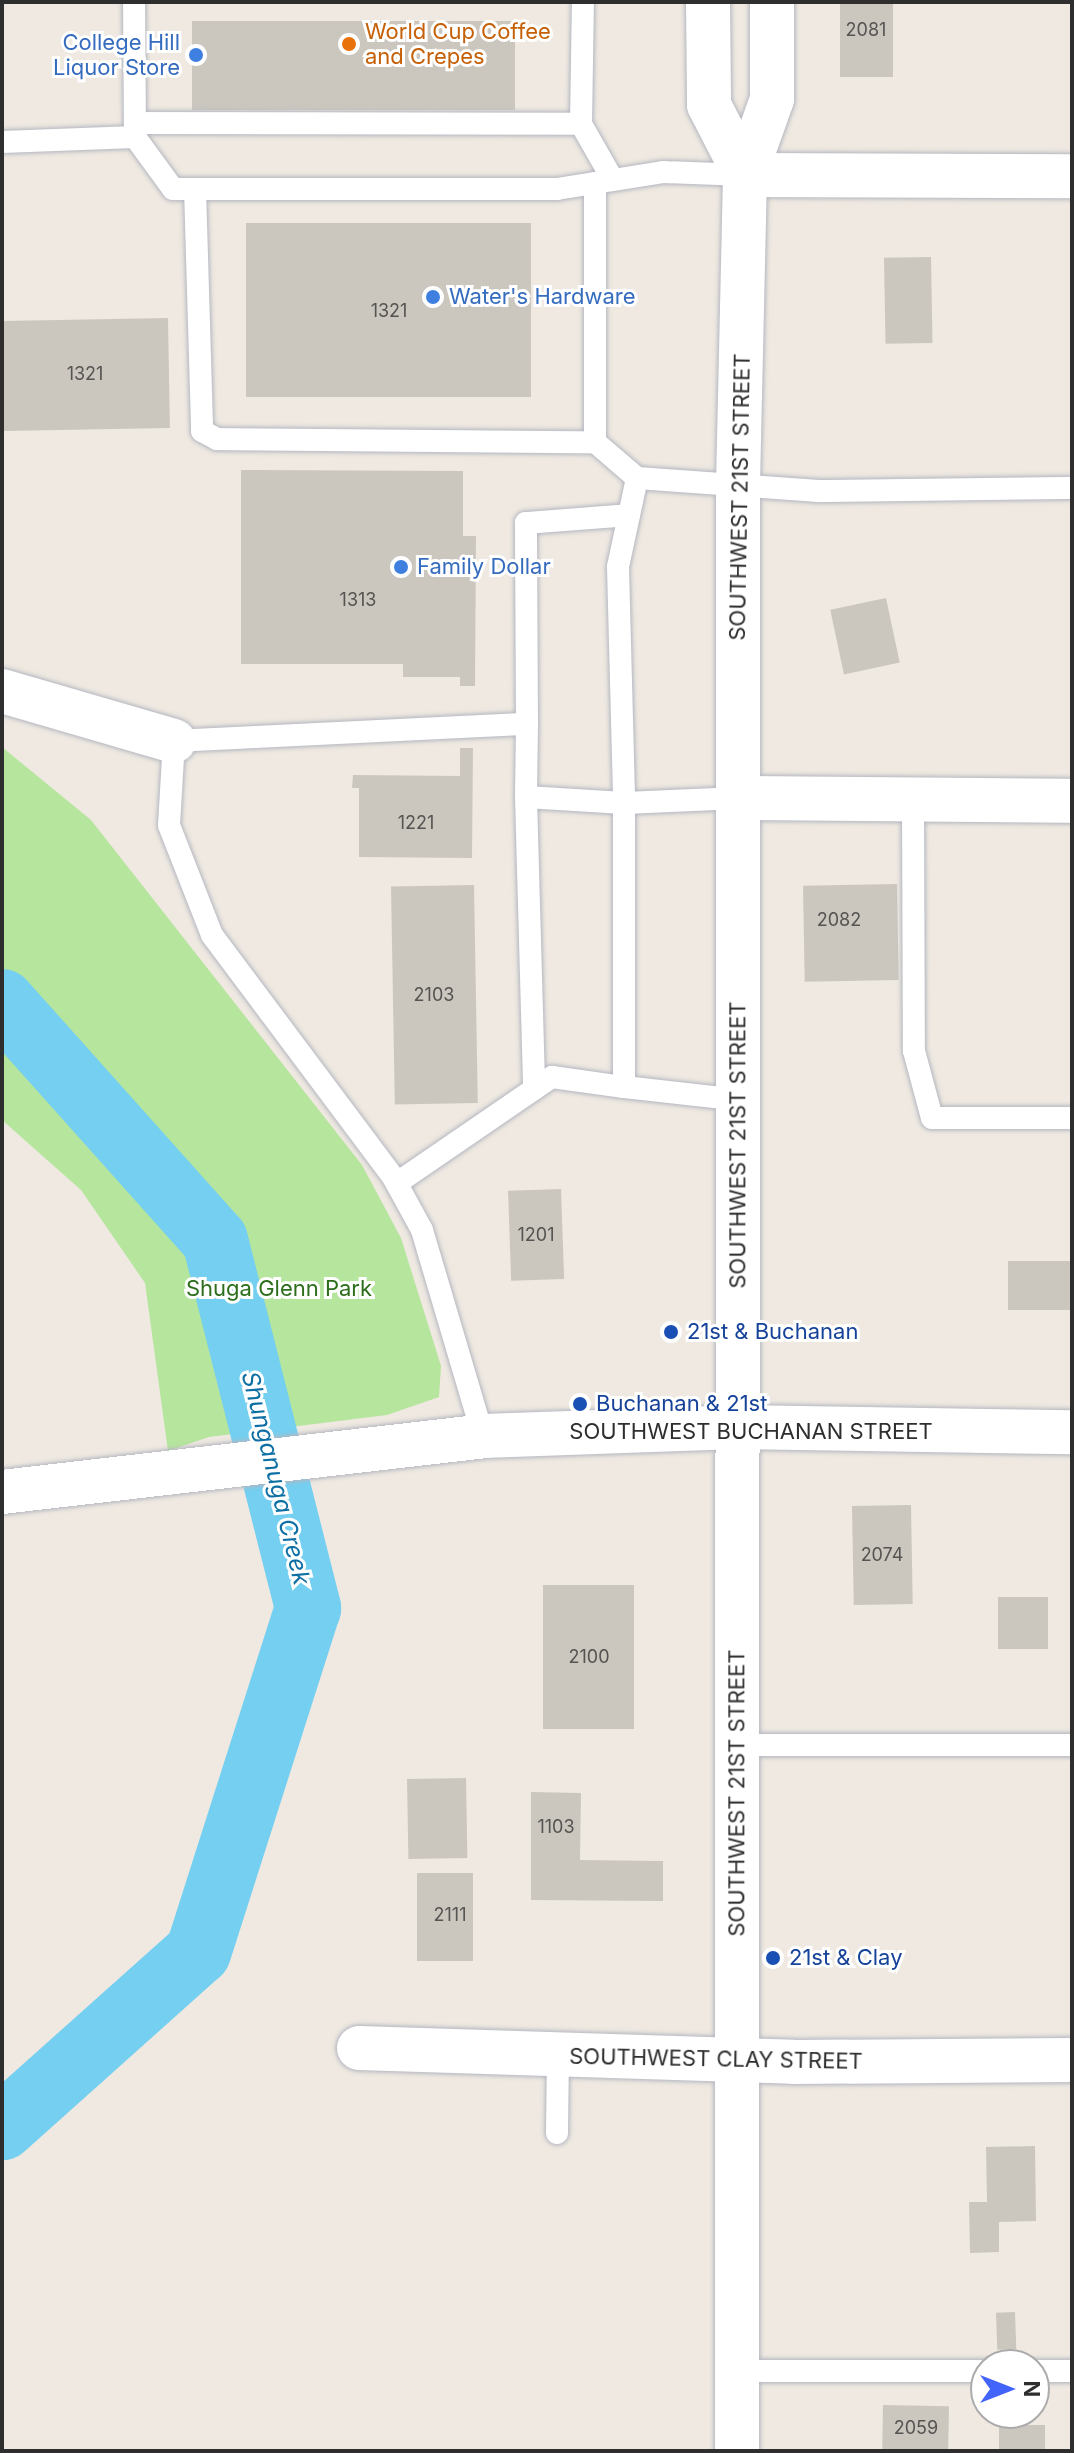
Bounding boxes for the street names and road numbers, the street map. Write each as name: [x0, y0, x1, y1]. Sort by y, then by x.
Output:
street label: SOUTHWEST 21ST STREET: [724, 353, 756, 641]
street label: SOUTHWEST 21ST STREET: [725, 1001, 751, 1289]
street label: SOUTHWEST BUCHANAN STREET: [569, 1419, 933, 1445]
street label: SOUTHWEST 21ST STREET: [724, 1649, 750, 1937]
street label: SOUTHWEST CLAY STREET: [569, 2043, 863, 2075]

